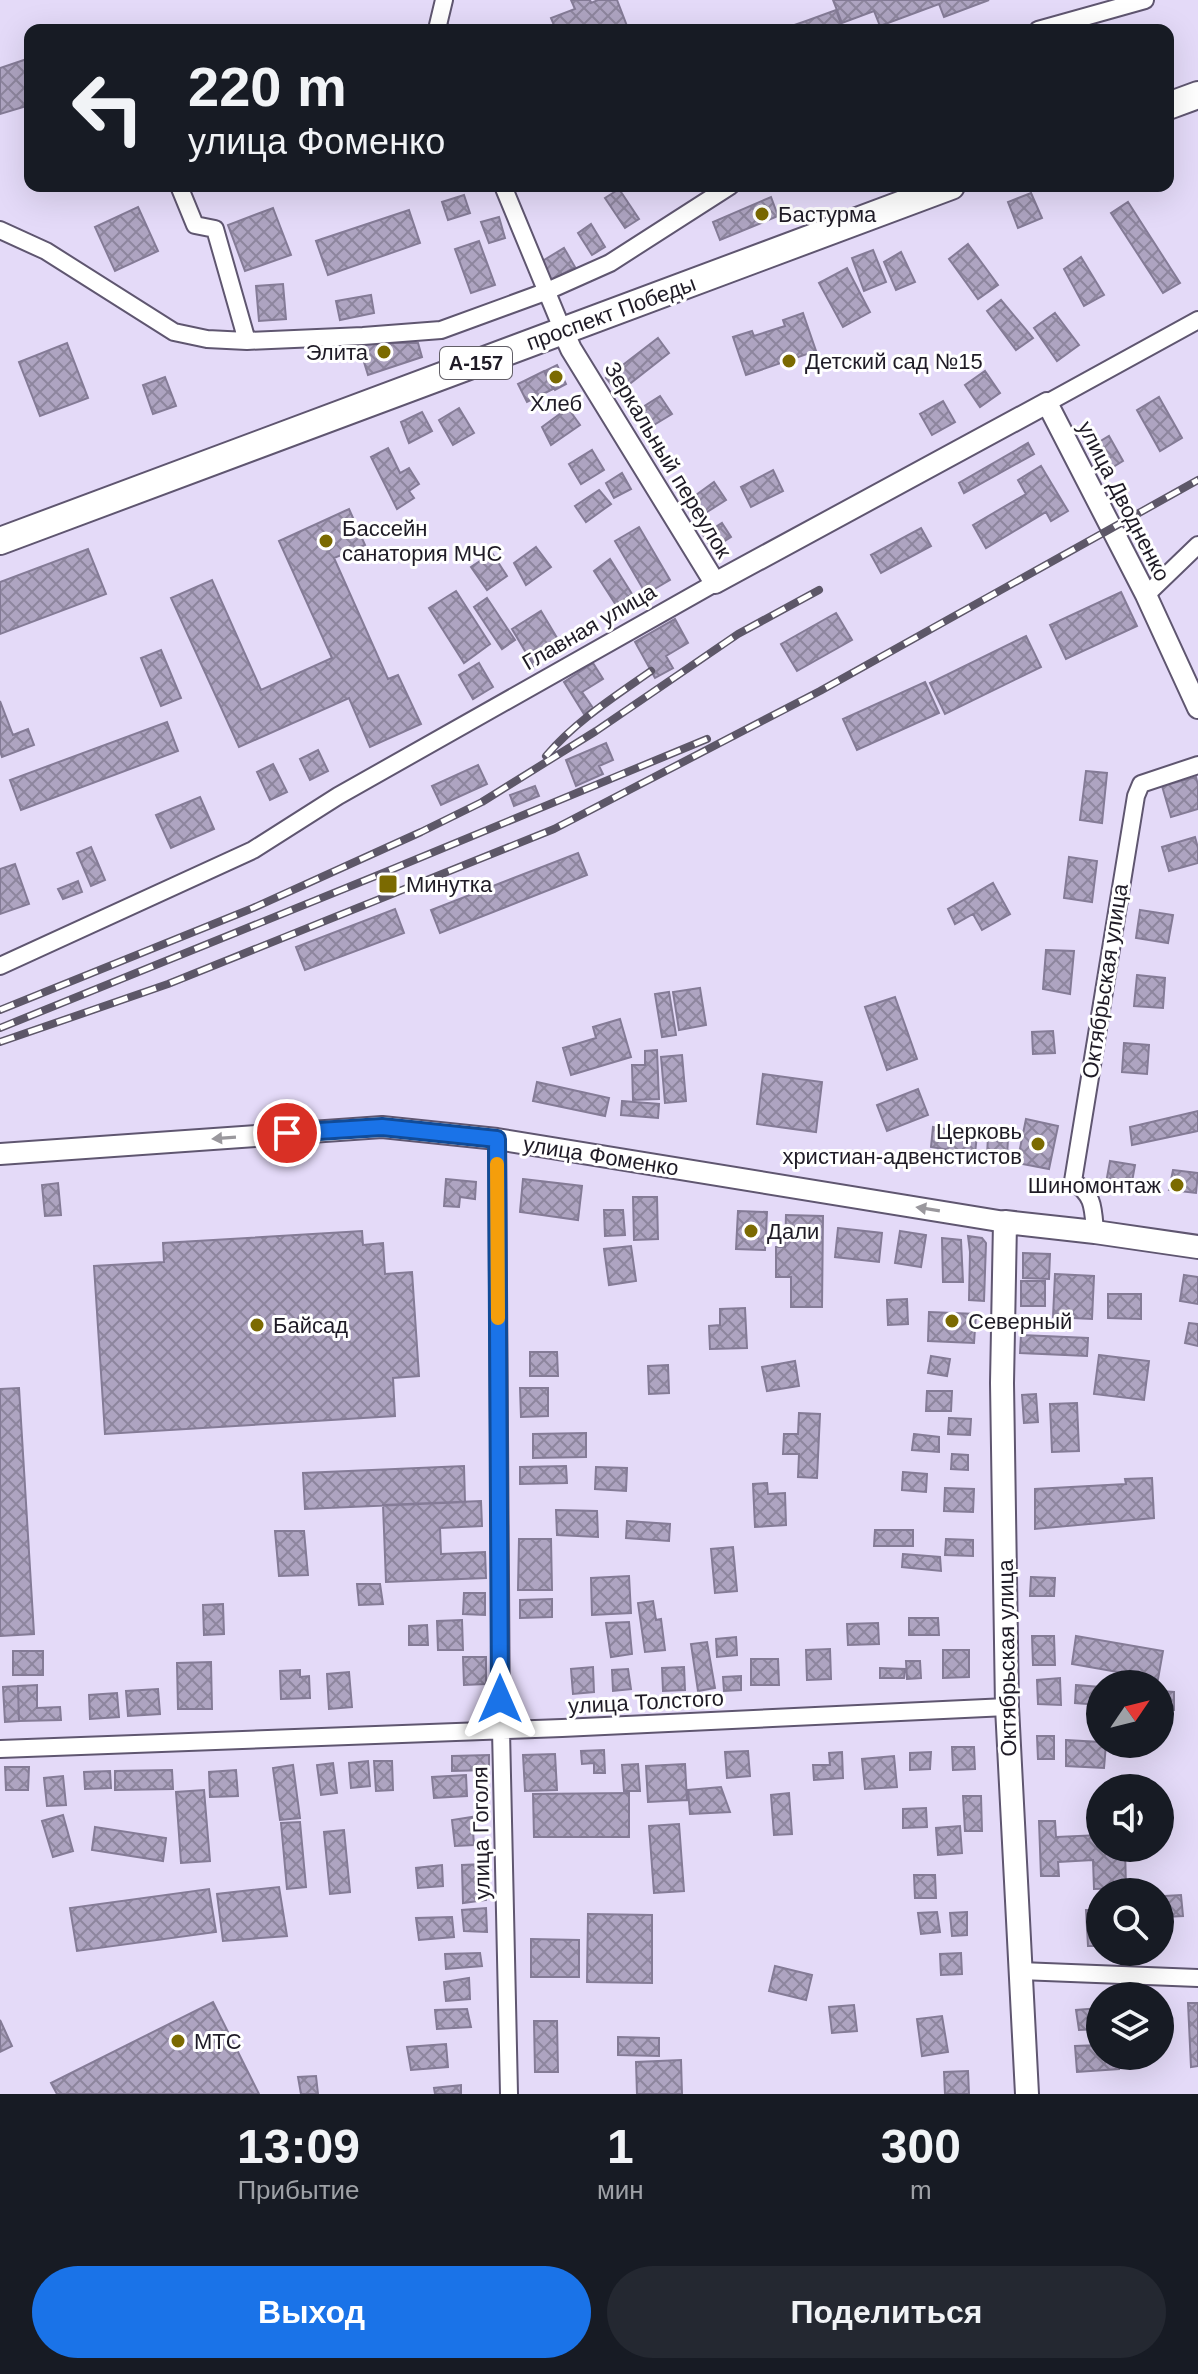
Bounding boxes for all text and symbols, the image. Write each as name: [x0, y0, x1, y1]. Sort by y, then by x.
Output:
text: 220 m: [188, 55, 347, 118]
icon: left: [56, 56, 160, 160]
text: улица Фоменко: [188, 121, 445, 162]
place label: Бастурма: [778, 202, 877, 227]
marker: Бастурма: [753, 205, 771, 223]
street label: проспект Победы: [523, 271, 699, 355]
place label: Элита: [306, 340, 369, 365]
marker: Элита: [375, 343, 393, 361]
road number: А-157: [440, 347, 512, 379]
place label: Детский сад №15: [805, 349, 983, 374]
marker: Детский сад №15: [780, 352, 798, 370]
street label: Зеркальный переулок: [599, 357, 737, 563]
marker: Хлеб: [547, 368, 565, 386]
place label: Хлеб: [530, 391, 582, 416]
street label: улица Дводненко: [1073, 417, 1175, 585]
place label: Бассейн санатория МЧС: [342, 516, 502, 566]
marker: Бассейн санатория МЧС: [317, 532, 335, 550]
street label: Главная улица: [518, 578, 661, 675]
place label: Минутка: [406, 872, 493, 897]
marker: Минутка: [377, 873, 399, 895]
street label: Октябрьская улица: [1077, 881, 1133, 1080]
pin: [253, 1099, 321, 1167]
icon: arrive: [265, 1111, 309, 1155]
place label: Церковь христиан-адвенстистов: [782, 1119, 1022, 1169]
street label: улица Фоменко: [521, 1131, 681, 1181]
one-way arrow: [211, 1132, 236, 1145]
marker: Церковь христиан-адвенстистов: [1029, 1135, 1047, 1153]
place label: Шиномонтаж: [1028, 1173, 1161, 1198]
marker: Шиномонтаж: [1168, 1176, 1186, 1194]
one-way arrow: [915, 1203, 940, 1215]
place label: Дали: [767, 1219, 819, 1244]
marker: Дали: [742, 1222, 760, 1240]
place label: Северный: [968, 1309, 1072, 1334]
marker: Северный: [943, 1312, 961, 1330]
place label: Байсад: [273, 1313, 348, 1338]
marker: Байсад: [248, 1316, 266, 1334]
street label: Октябрьская улица: [993, 1558, 1021, 1757]
position arrow: [458, 1657, 542, 1741]
north arrow: [1086, 1670, 1174, 1758]
map controls: [1086, 1670, 1174, 2070]
street label: улица Толстого: [568, 1685, 724, 1719]
street label: улица Гоголя: [467, 1766, 495, 1900]
button: sound: [1086, 1774, 1174, 1862]
button: search: [1086, 1878, 1174, 1966]
button: layers: [1086, 1982, 1174, 2070]
place label: МТС: [194, 2029, 242, 2054]
marker: МТС: [169, 2032, 187, 2050]
text: 13:09: [237, 2120, 360, 2173]
text: 1: [607, 2120, 634, 2173]
text: 300: [881, 2120, 961, 2173]
text: Прибытие: [237, 2175, 360, 2205]
text: мин: [597, 2175, 644, 2205]
text: m: [910, 2175, 932, 2205]
button: Выход: [32, 2266, 591, 2358]
button: Поделиться: [607, 2266, 1166, 2358]

